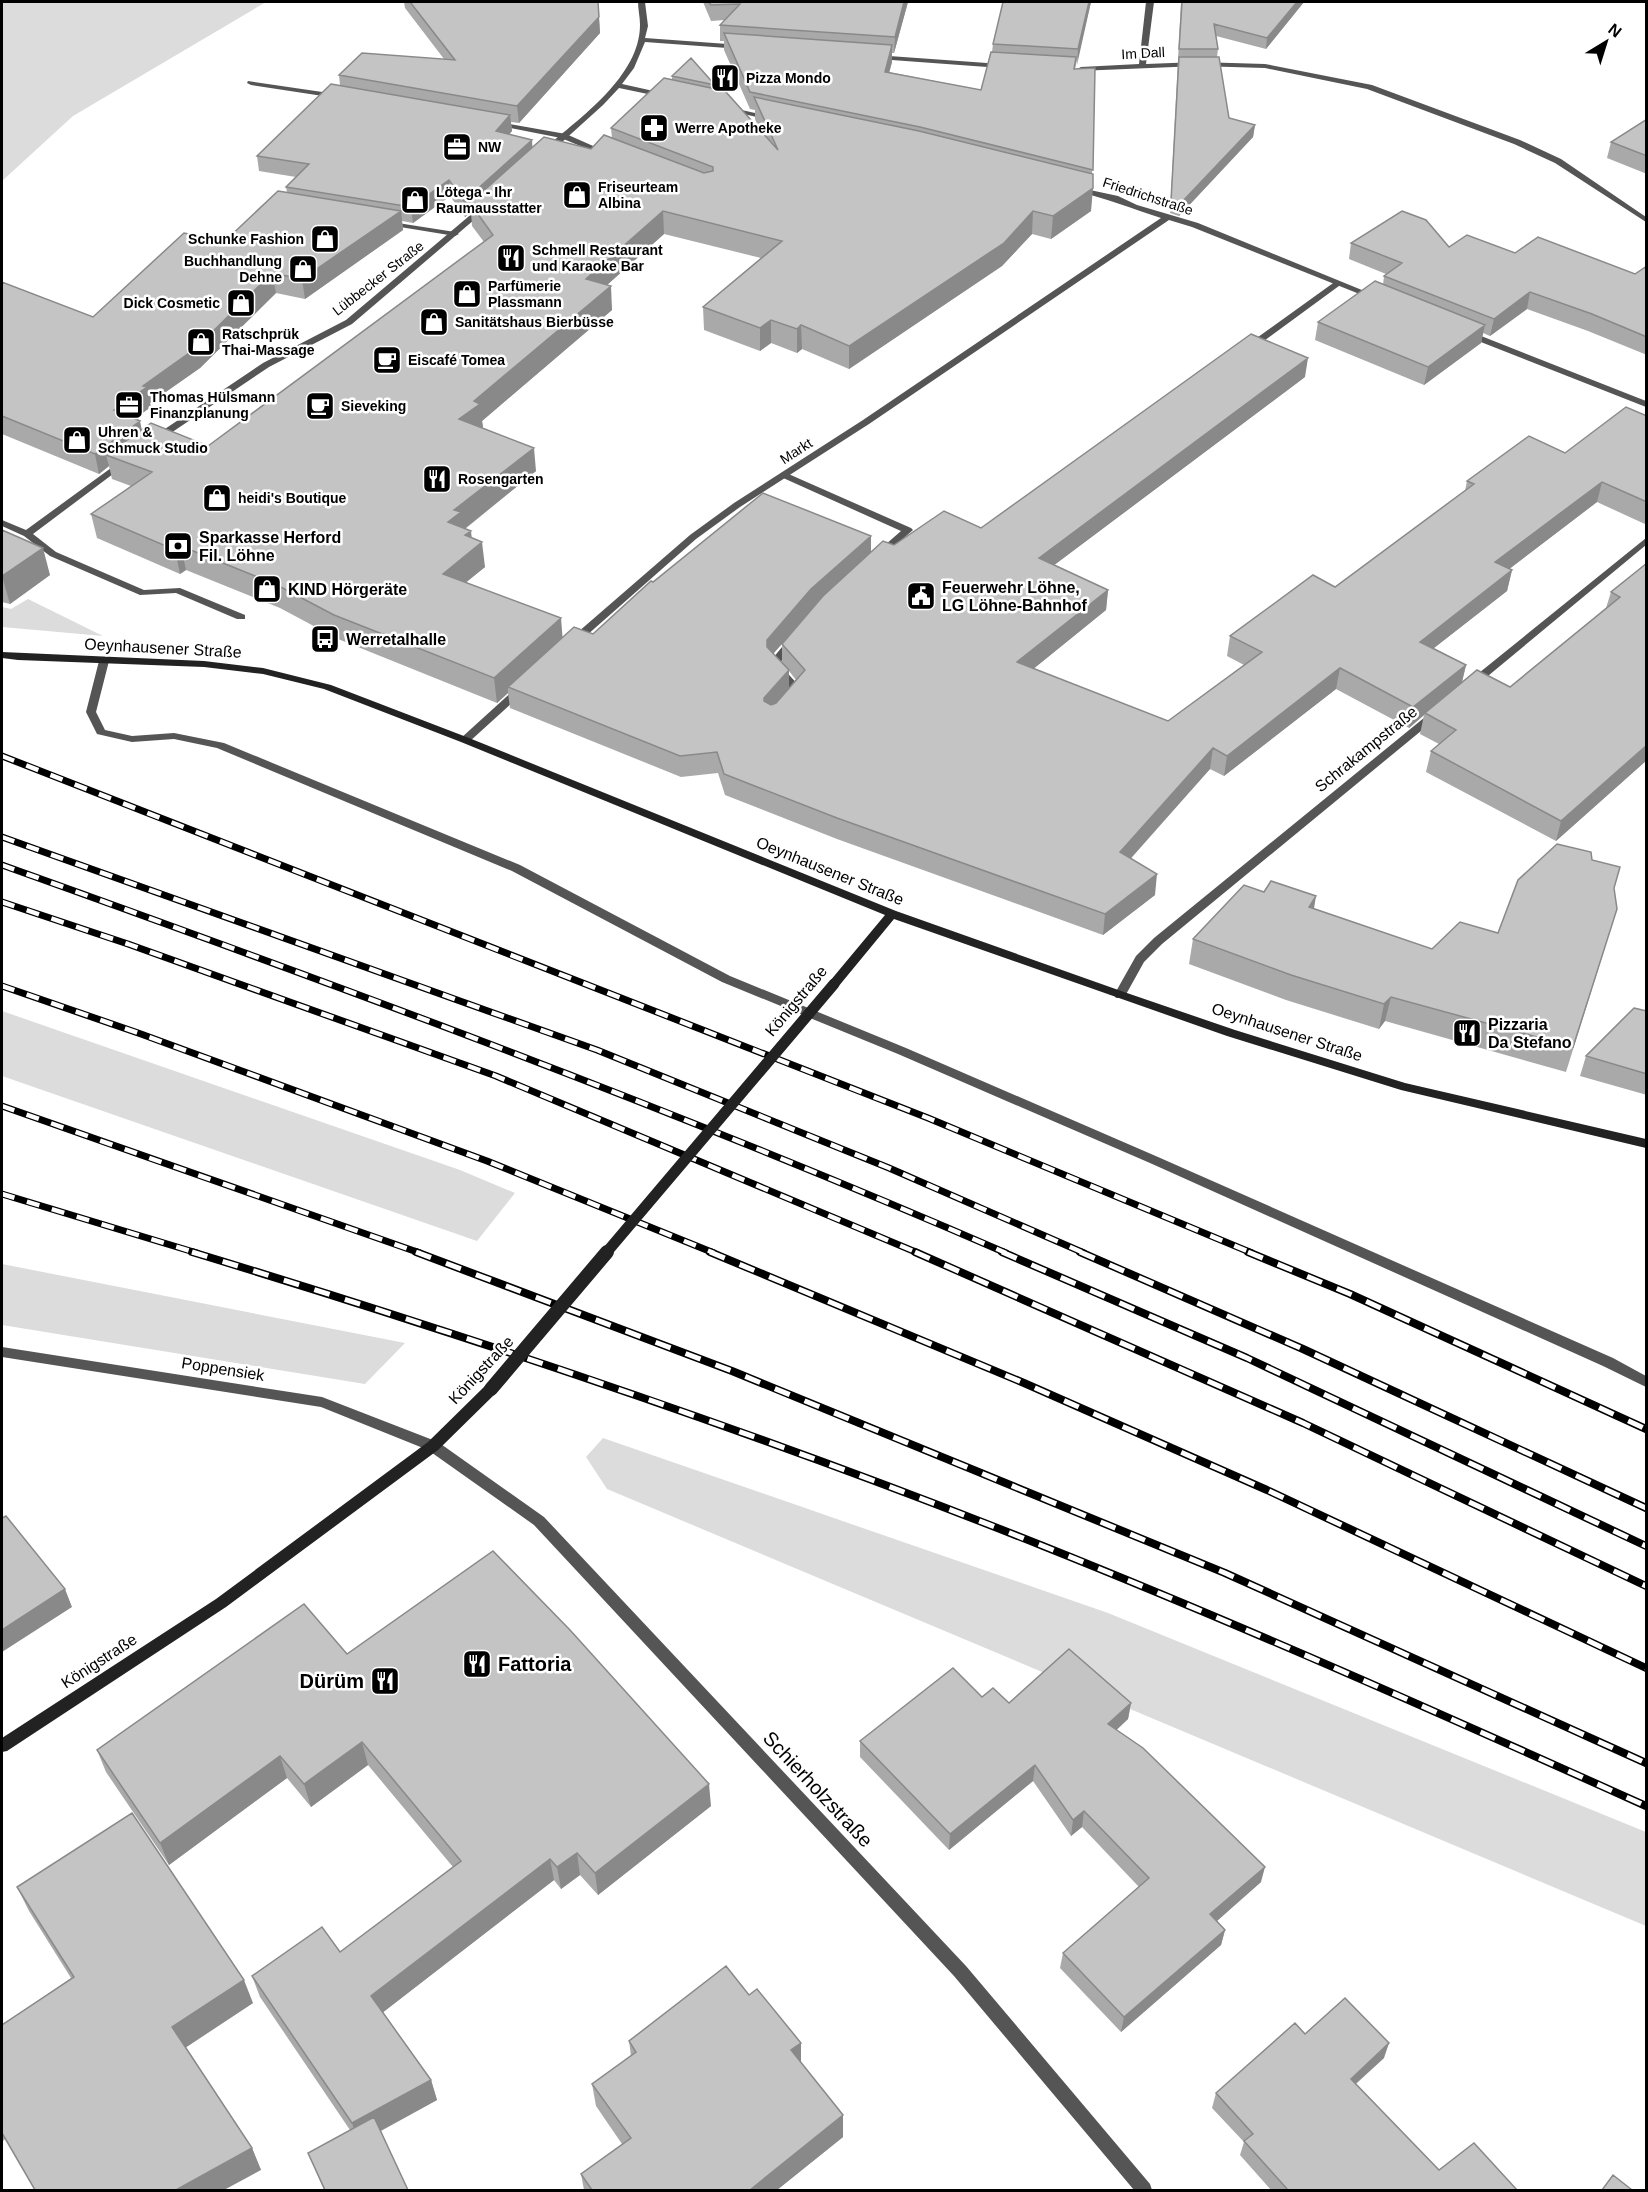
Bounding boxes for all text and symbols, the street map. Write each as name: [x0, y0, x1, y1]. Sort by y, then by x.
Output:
north arrow: [1576, 12, 1636, 72]
text: N: [1605, 20, 1625, 41]
street label: Im Dall: [1121, 44, 1165, 62]
restaurant icon: Pizza Mondo: [709, 62, 741, 94]
place label: Pizza Mondo: [746, 70, 831, 86]
pharmacy icon: Werre Apotheke: [638, 112, 670, 144]
place label: Werre Apotheke: [675, 120, 782, 136]
office icon: NW: [441, 131, 473, 163]
place label: NW: [478, 139, 502, 155]
street label: Friedrichstraße: [1101, 174, 1195, 218]
shop icon: Friseurteam Albina: [561, 179, 593, 211]
place label: Friseurteam Albina: [598, 179, 678, 211]
shop icon: Lötega - Ihr Raumausstatter: [399, 184, 431, 216]
place label: Lötega - Ihr Raumausstatter: [436, 184, 542, 216]
shop icon: Schunke Fashion: [309, 223, 341, 255]
place label: Schunke Fashion: [188, 231, 304, 247]
street label: Lübbecker Straße: [329, 237, 427, 319]
restaurant icon: Schmell Restaurant und Karaoke Bar: [495, 242, 527, 274]
place label: Schmell Restaurant und Karaoke Bar: [532, 242, 663, 274]
place label: Buchhandlung Dehne: [184, 253, 282, 285]
shop icon: Buchhandlung Dehne: [287, 253, 319, 285]
shop icon: Parfümerie Plassmann: [451, 278, 483, 310]
place label: Parfümerie Plassmann: [488, 278, 562, 310]
shop icon: Dick Cosmetic: [225, 287, 257, 319]
place label: Dick Cosmetic: [124, 295, 220, 311]
shop icon: Sanitätshaus Bierbüsse: [418, 306, 450, 338]
place label: Sanitätshaus Bierbüsse: [455, 314, 614, 330]
shop icon: Ratschprük Thai-Massage: [185, 326, 217, 358]
place label: Ratschprük Thai-Massage: [222, 326, 315, 358]
cafe icon: Eiscafé Tomea: [371, 344, 403, 376]
place label: Eiscafé Tomea: [408, 352, 505, 368]
office icon: Thomas Hülsmann Finanzplanung: [113, 389, 145, 421]
place label: Thomas Hülsmann Finanzplanung: [150, 389, 275, 421]
cafe icon: Sieveking: [304, 390, 336, 422]
place label: Sieveking: [341, 398, 406, 414]
shop icon: Uhren & Schmuck Studio: [61, 424, 93, 456]
place label: Uhren & Schmuck Studio: [98, 424, 208, 456]
street label: Markt: [777, 435, 815, 467]
restaurant icon: Rosengarten: [421, 463, 453, 495]
place label: Rosengarten: [458, 471, 544, 487]
shop icon: heidi's Boutique: [201, 482, 233, 514]
place label: heidi's Boutique: [238, 490, 347, 506]
place label: Sparkasse Herford Fil. Löhne: [199, 529, 341, 564]
bank icon: Sparkasse Herford Fil. Löhne: [162, 530, 194, 562]
shop icon: KIND Hörgeräte: [251, 573, 283, 605]
place label: Feuerwehr Löhne, LG Löhne-Bahnhof: [942, 579, 1088, 614]
public building icon: Feuerwehr Löhne, LG Löhne-Bahnhof: [905, 580, 937, 612]
place label: KIND Hörgeräte: [288, 581, 407, 598]
bus stop icon: Werretalhalle: [309, 623, 341, 655]
place label: Werretalhalle: [346, 631, 446, 648]
street label: Oeynhausener Straße: [84, 635, 242, 661]
street label: Schrakampstraße: [1312, 703, 1420, 795]
street label: Oeynhausener Straße: [754, 834, 906, 908]
street label: Königstraße: [762, 962, 830, 1040]
street label: Oeynhausener Straße: [1210, 1000, 1365, 1064]
place label: Pizzaria Da Stefano: [1488, 1016, 1572, 1051]
restaurant icon: Pizzaria Da Stefano: [1451, 1017, 1483, 1049]
street label: Königstraße: [445, 1333, 517, 1407]
street label: Poppensiek: [180, 1354, 267, 1384]
street label: Königstraße: [58, 1630, 140, 1692]
restaurant icon: Fattoria: [461, 1648, 493, 1680]
place label: Fattoria: [498, 1653, 572, 1675]
restaurant icon: Dürüm: [369, 1665, 401, 1697]
place label: Dürüm: [300, 1670, 364, 1692]
street label: Schierholzstraße: [759, 1727, 877, 1851]

